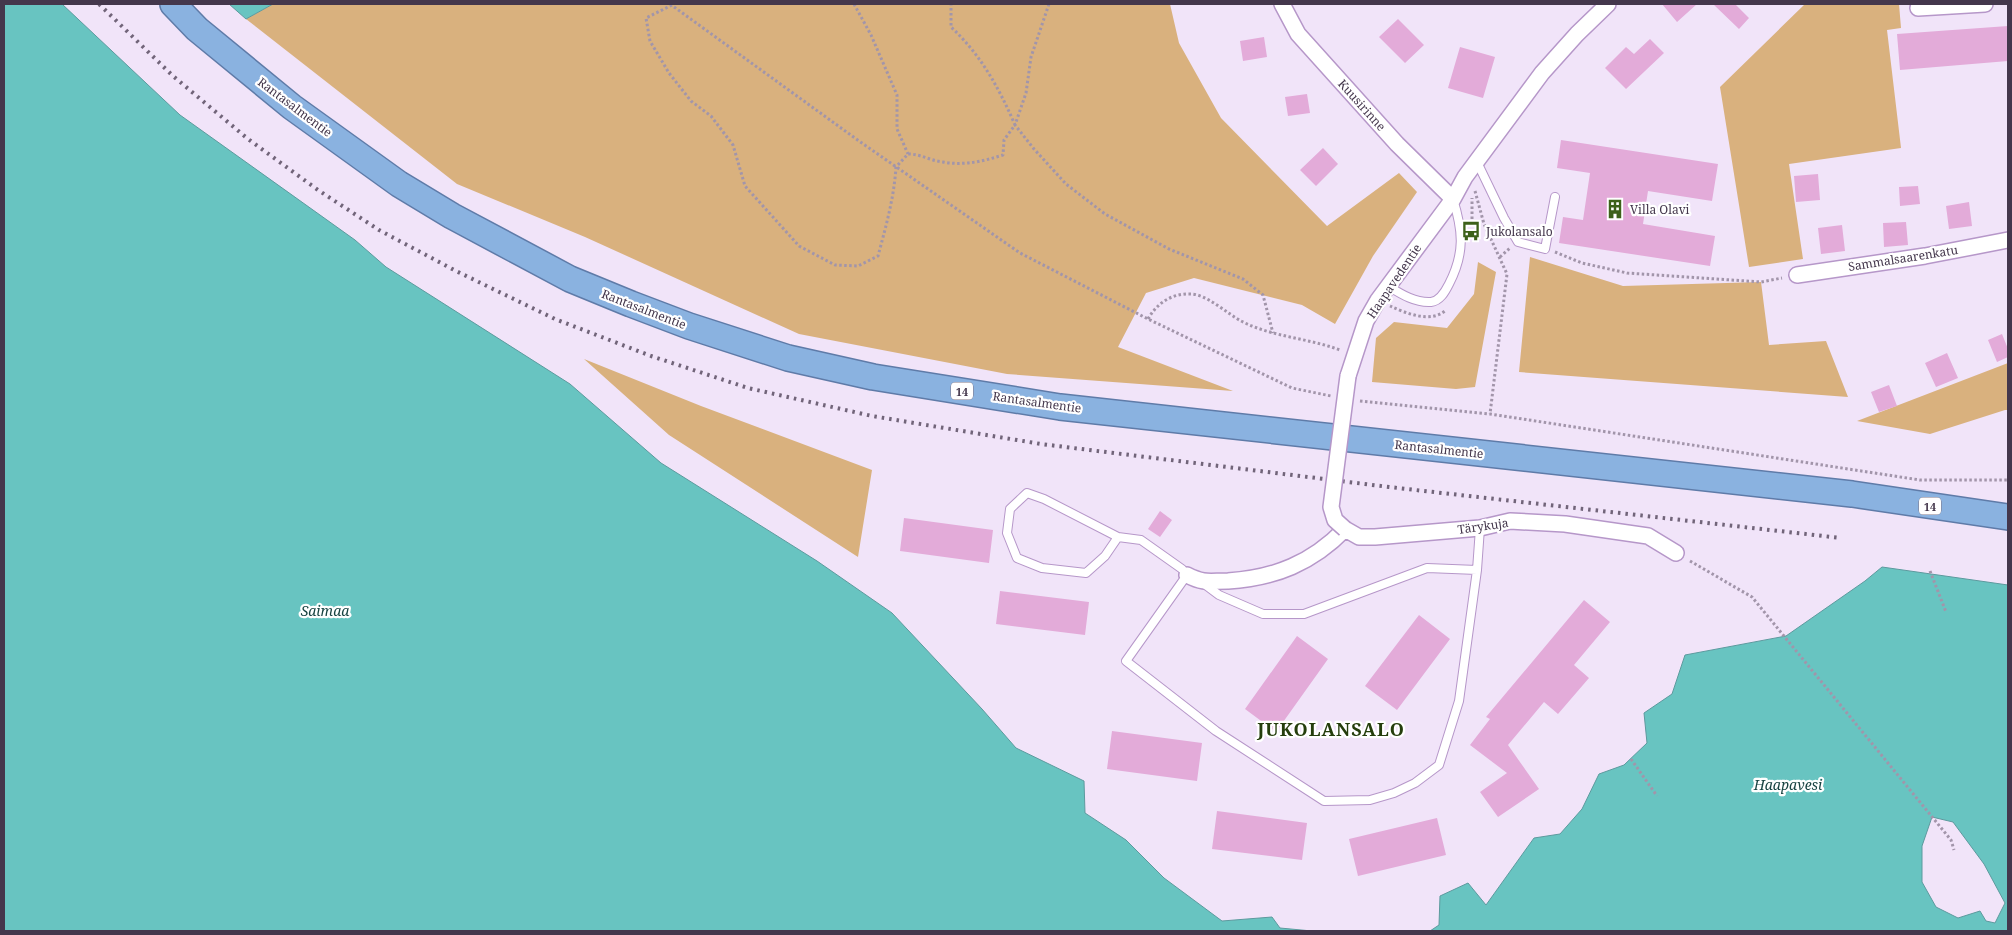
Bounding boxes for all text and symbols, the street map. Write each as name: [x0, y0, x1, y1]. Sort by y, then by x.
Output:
street label: Rantasalmentie: [254, 73, 336, 141]
street label: Kuusirinne: [1334, 76, 1390, 134]
building icon: Villa Olavi: [1604, 198, 1626, 220]
place label: Villa Olavi: [1630, 201, 1690, 218]
bus stop icon: Jukolansalo: [1460, 220, 1482, 242]
place label: Jukolansalo: [1485, 223, 1553, 240]
street label: Haapavedentie: [1363, 240, 1425, 322]
street label: Sammalsaarenkatu: [1847, 241, 1959, 275]
street label: Rantasalmentie: [599, 285, 689, 333]
road number: 14: [951, 382, 973, 400]
street label: Rantasalmentie: [992, 387, 1082, 417]
street label: Rantasalmentie: [1394, 436, 1484, 462]
road number: 14: [1919, 498, 1941, 514]
street label: Tärykuja: [1456, 514, 1510, 538]
water label: Saimaa: [301, 601, 350, 620]
district label: JUKOLANSALO: [1256, 717, 1405, 741]
water label: Haapavesi: [1753, 775, 1823, 794]

